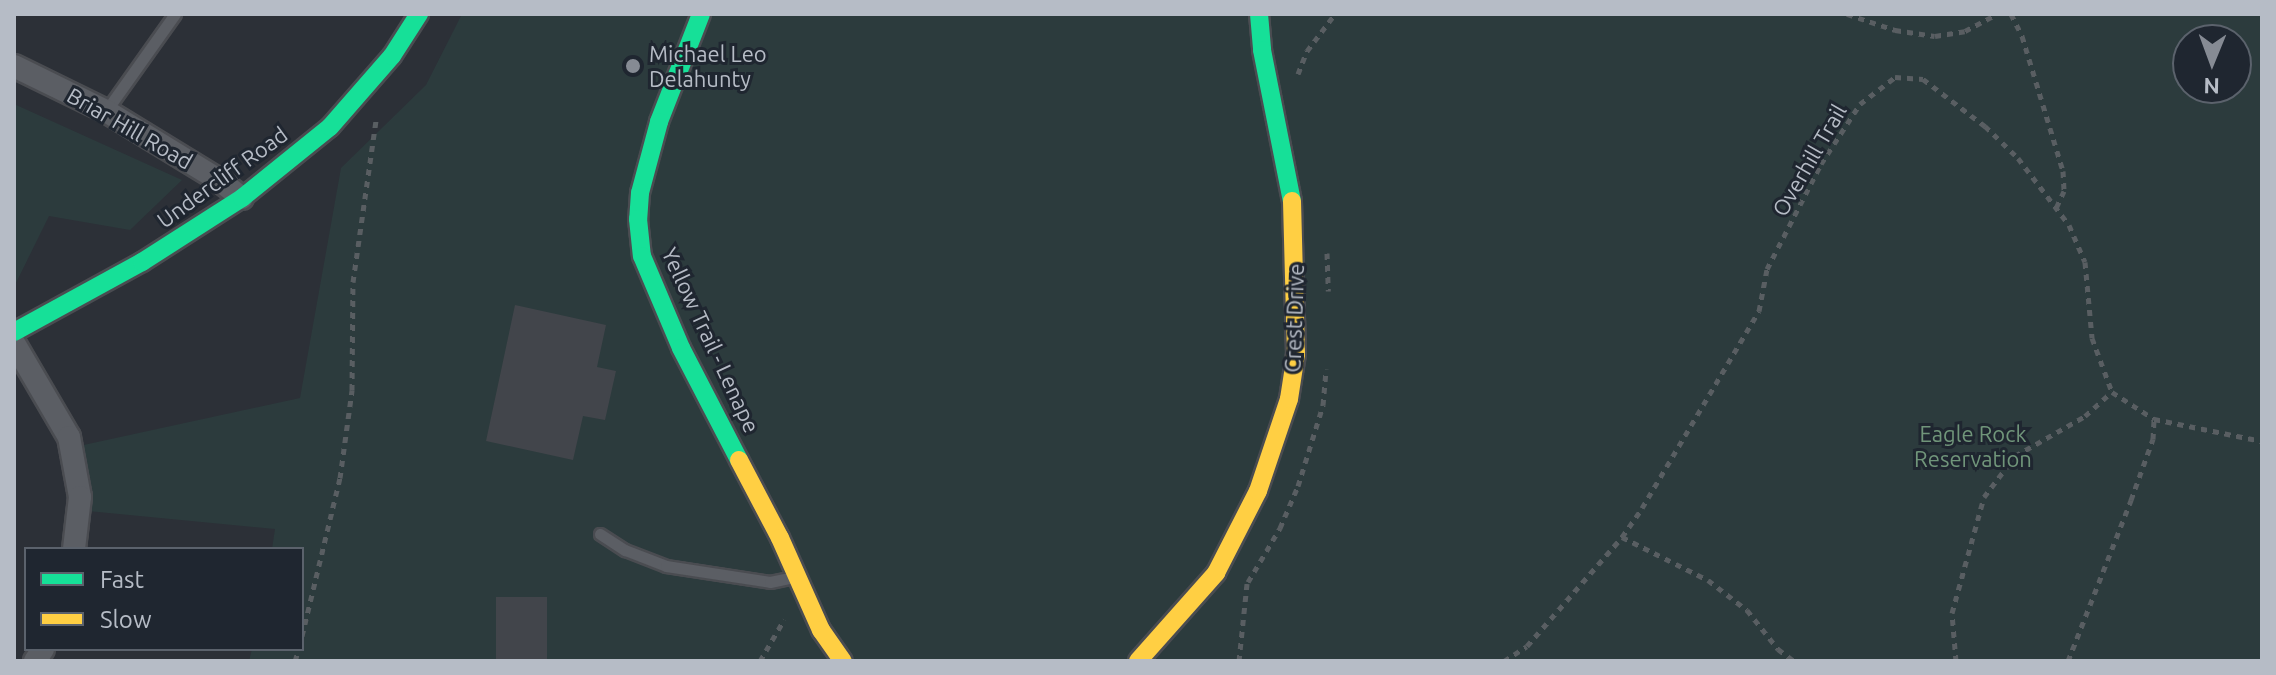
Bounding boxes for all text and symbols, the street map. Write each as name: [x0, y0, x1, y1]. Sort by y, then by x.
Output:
north arrow: [2172, 24, 2252, 104]
place label: Michael Leo Delahunty: [649, 40, 767, 92]
marker: Michael Leo Delahunty: [624, 57, 642, 75]
text: N: [2203, 74, 2220, 99]
street label: Briar Hill Road: [63, 81, 197, 175]
street label: Overhill Trail: [1766, 99, 1852, 221]
street label: Undercliff Road: [152, 121, 292, 233]
street label: Yellow Trail - Lenape: [657, 243, 765, 437]
street label: Crest Drive: [1279, 263, 1309, 373]
park label: Eagle Rock Reservation: [1914, 420, 2032, 472]
legend: [24, 547, 304, 651]
text: Fast: [100, 566, 144, 593]
text: Slow: [100, 606, 152, 633]

